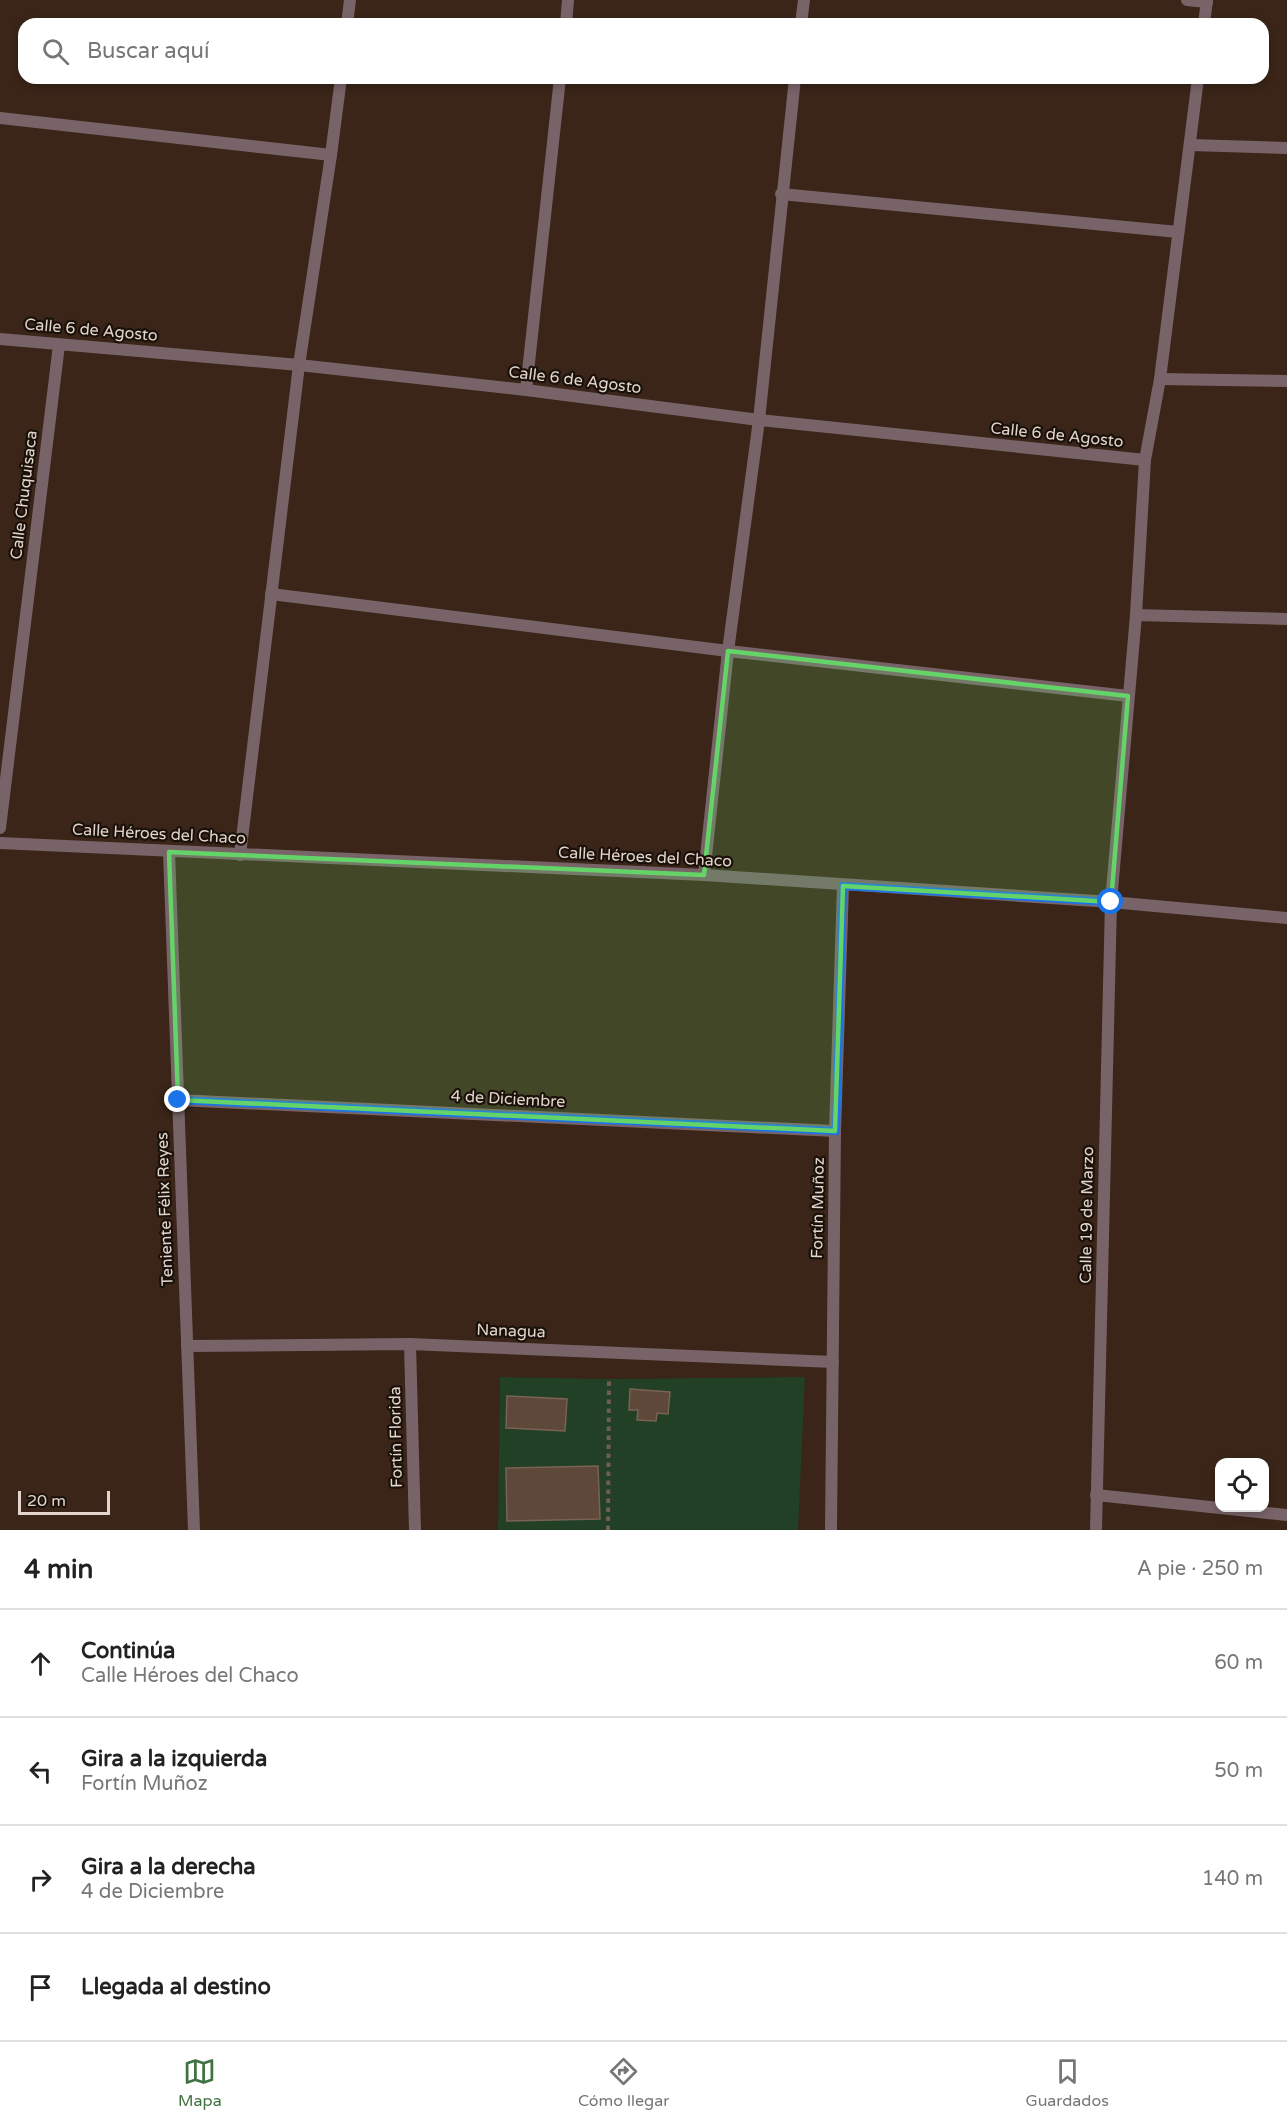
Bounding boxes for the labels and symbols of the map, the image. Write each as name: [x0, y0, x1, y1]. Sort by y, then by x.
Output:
street label: Calle 6 de Agosto: [24, 314, 158, 346]
street label: Calle 6 de Agosto: [507, 362, 643, 398]
street label: Calle 6 de Agosto: [989, 418, 1125, 452]
street label: Calle Chuquisaca: [6, 429, 42, 561]
street label: Calle Héroes del Chaco: [72, 819, 246, 849]
street label: Calle Héroes del Chaco: [558, 842, 732, 872]
route start: [1097, 888, 1123, 914]
route end: [164, 1086, 190, 1112]
street label: 4 de Diciembre: [450, 1086, 566, 1112]
street label: Teniente Félix Reyes: [152, 1132, 178, 1286]
street label: Calle 19 de Marzo: [1076, 1146, 1098, 1284]
street label: Fortín Muñoz: [807, 1157, 829, 1259]
street label: Nanagua: [476, 1320, 546, 1342]
street label: Fortín Florida: [385, 1386, 407, 1488]
scale bar: [18, 1488, 110, 1516]

